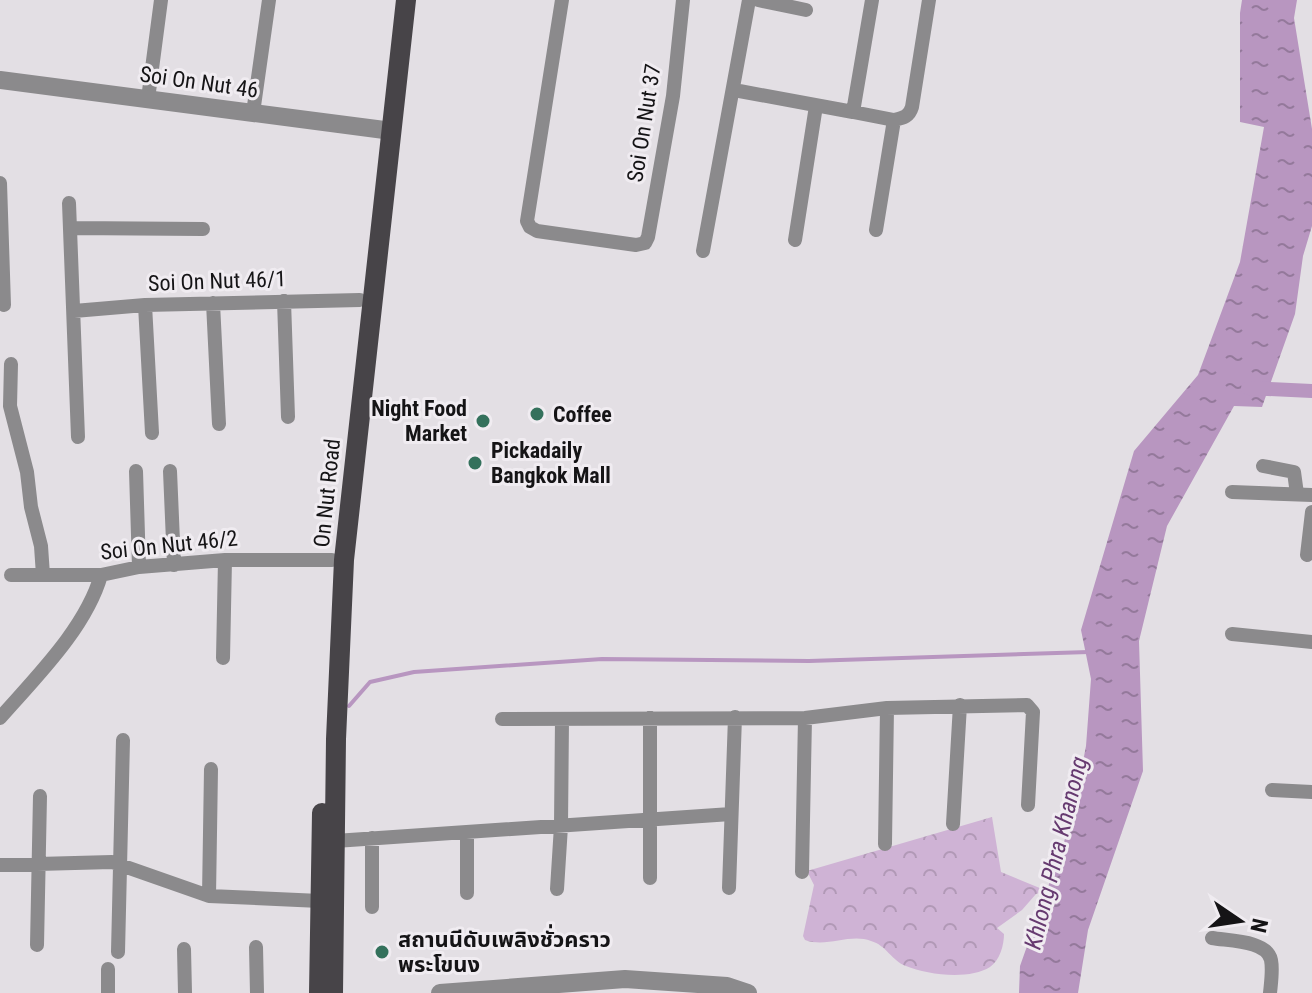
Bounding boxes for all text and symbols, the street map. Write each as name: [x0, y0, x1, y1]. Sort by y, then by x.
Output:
street label: Soi On Nut 46: [138, 61, 260, 103]
street label: Soi On Nut 37: [622, 62, 666, 184]
street label: Soi On Nut 46/1: [148, 266, 286, 296]
place label: Night Food Market: [371, 396, 467, 446]
place label: Coffee: [553, 402, 612, 427]
marker: Coffee: [528, 405, 546, 423]
marker: Night Food Market: [474, 412, 492, 430]
street label: On Nut Road: [309, 438, 345, 548]
place label: Pickadaily Bangkok Mall: [491, 438, 611, 488]
marker: Pickadaily Bangkok Mall: [466, 454, 484, 472]
street label: Soi On Nut 46/2: [99, 525, 239, 565]
water label: Khlong Phra Khanong: [1019, 754, 1093, 952]
north arrow: [1200, 881, 1280, 961]
text: N: [1245, 916, 1273, 935]
place label: สถานนีดับเพลิงชั่วคราว พระโขนง: [398, 924, 611, 977]
marker: สถานนีดับเพลิงชั่วคราว พระโขนง: [373, 943, 391, 961]

